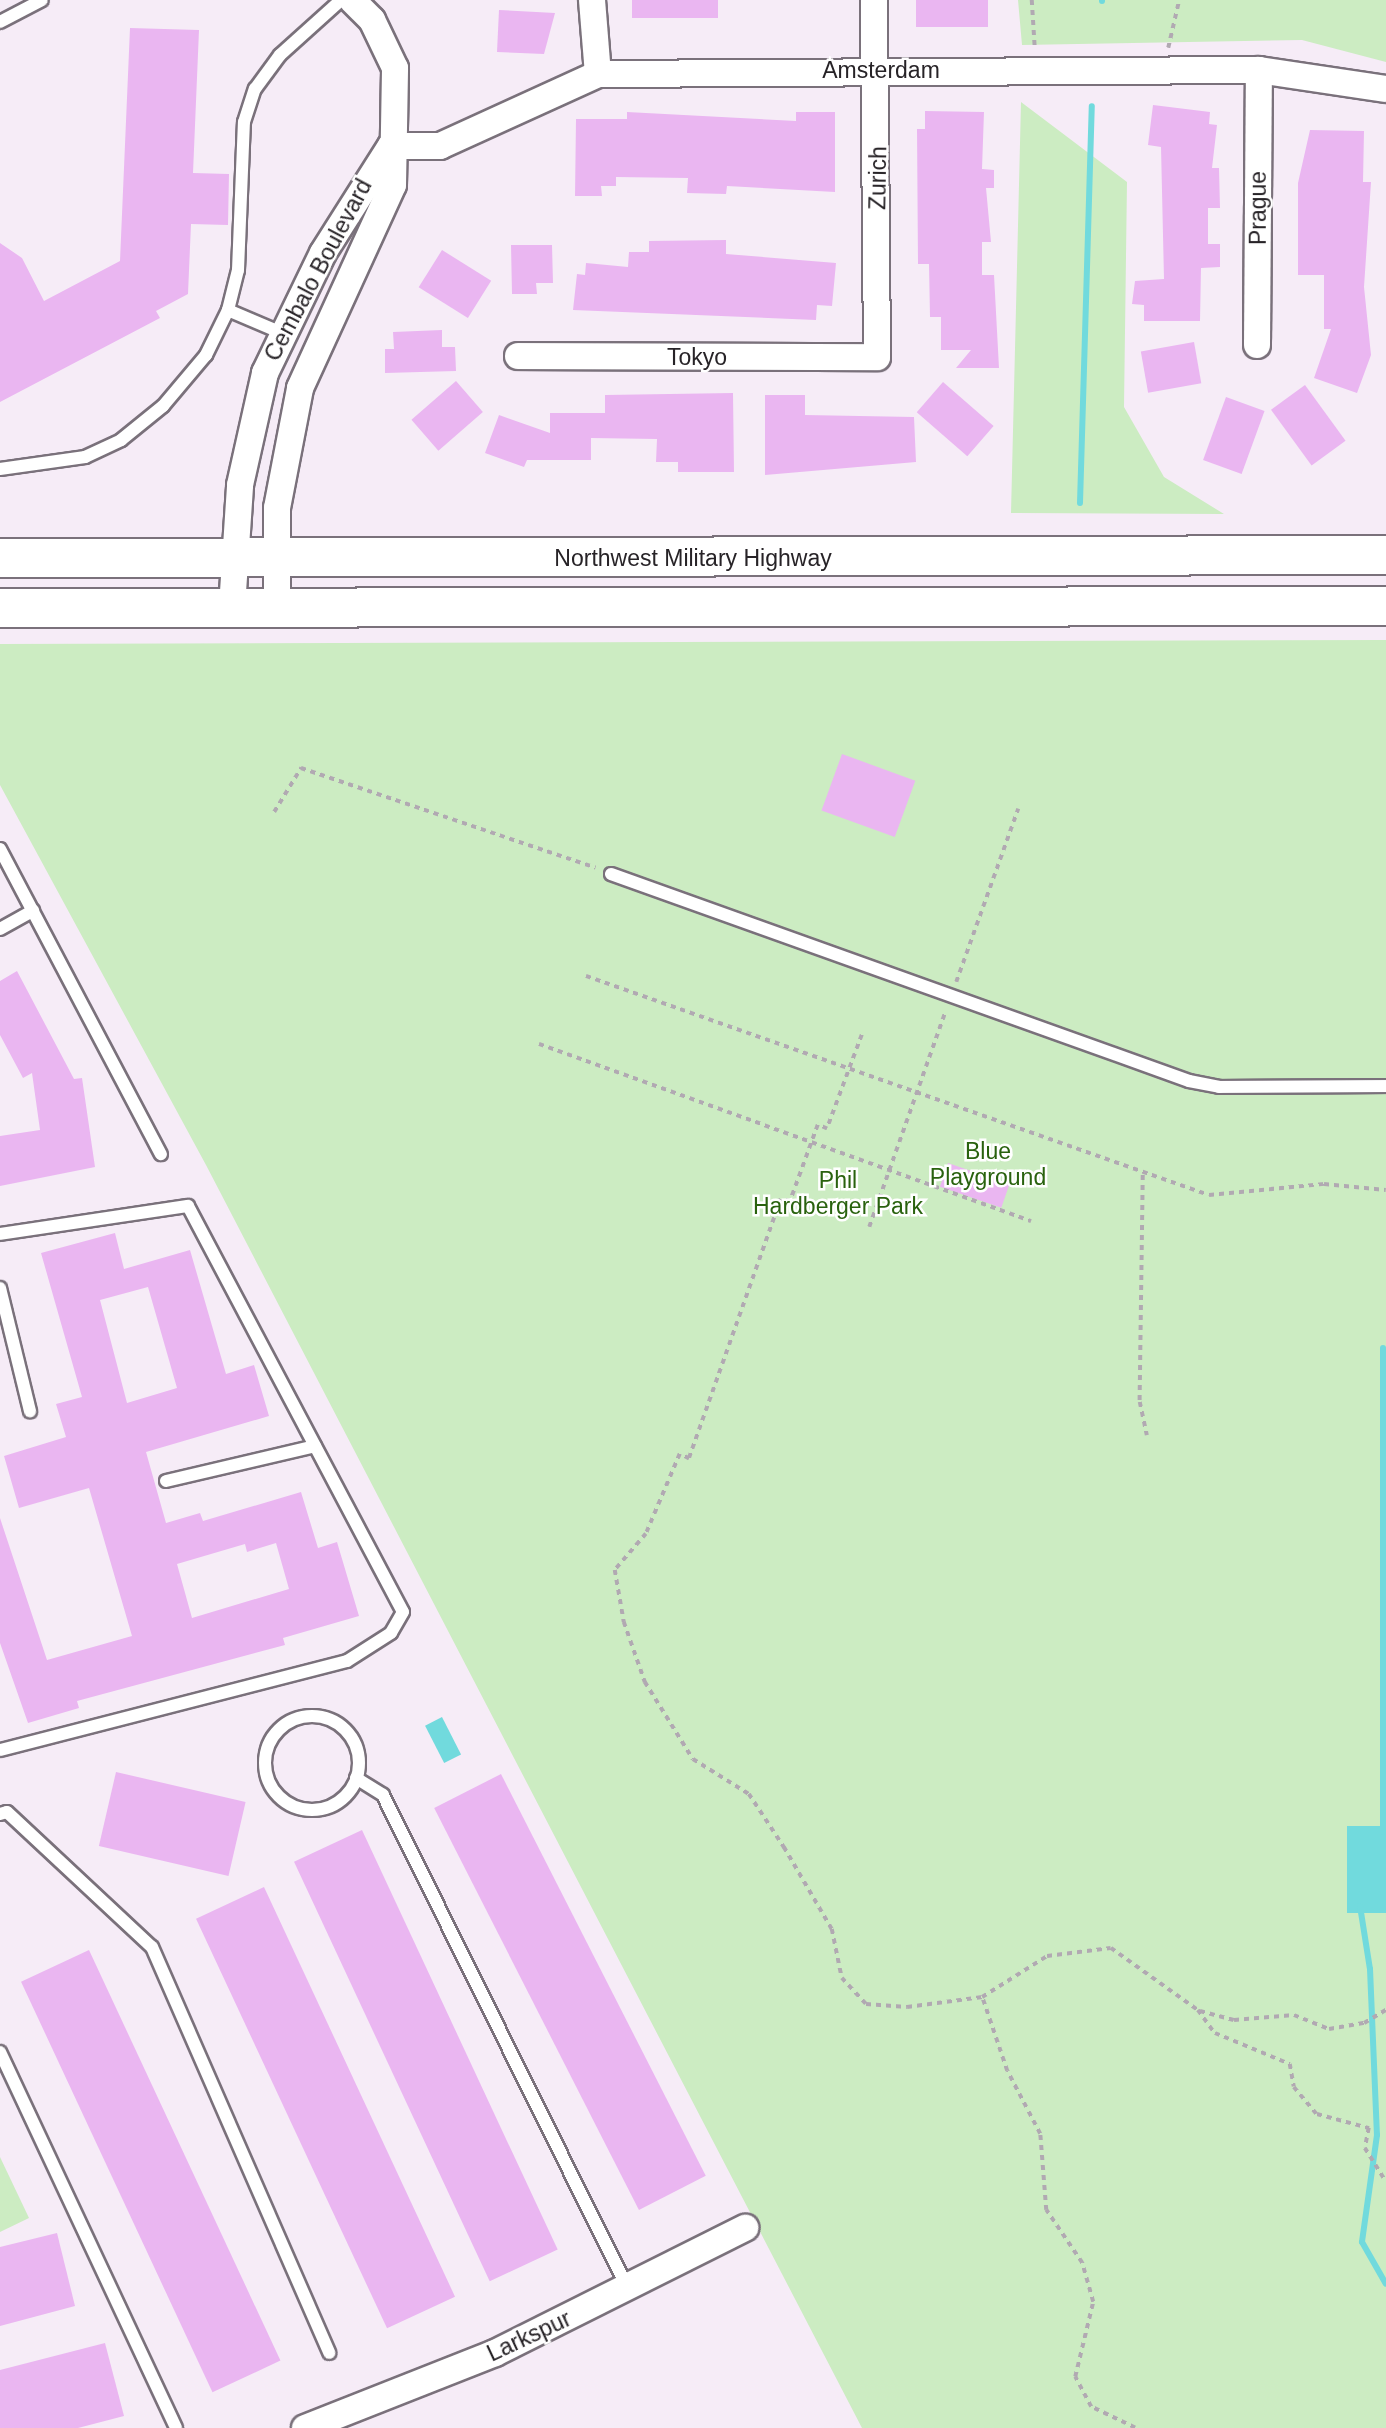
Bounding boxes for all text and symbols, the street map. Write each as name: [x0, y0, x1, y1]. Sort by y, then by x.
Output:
street label: Amsterdam: [822, 56, 940, 84]
street label: Zurich: [864, 146, 892, 210]
street label: Prague: [1244, 171, 1272, 245]
street label: Cembalo Boulevard: [258, 174, 378, 366]
street label: Tokyo: [667, 343, 727, 371]
street label: Northwest Military Highway: [554, 544, 832, 572]
park label: Blue Playground: [930, 1137, 1046, 1191]
park label: Phil Hardberger Park: [753, 1166, 923, 1220]
street label: Larkspur: [483, 2305, 575, 2367]

